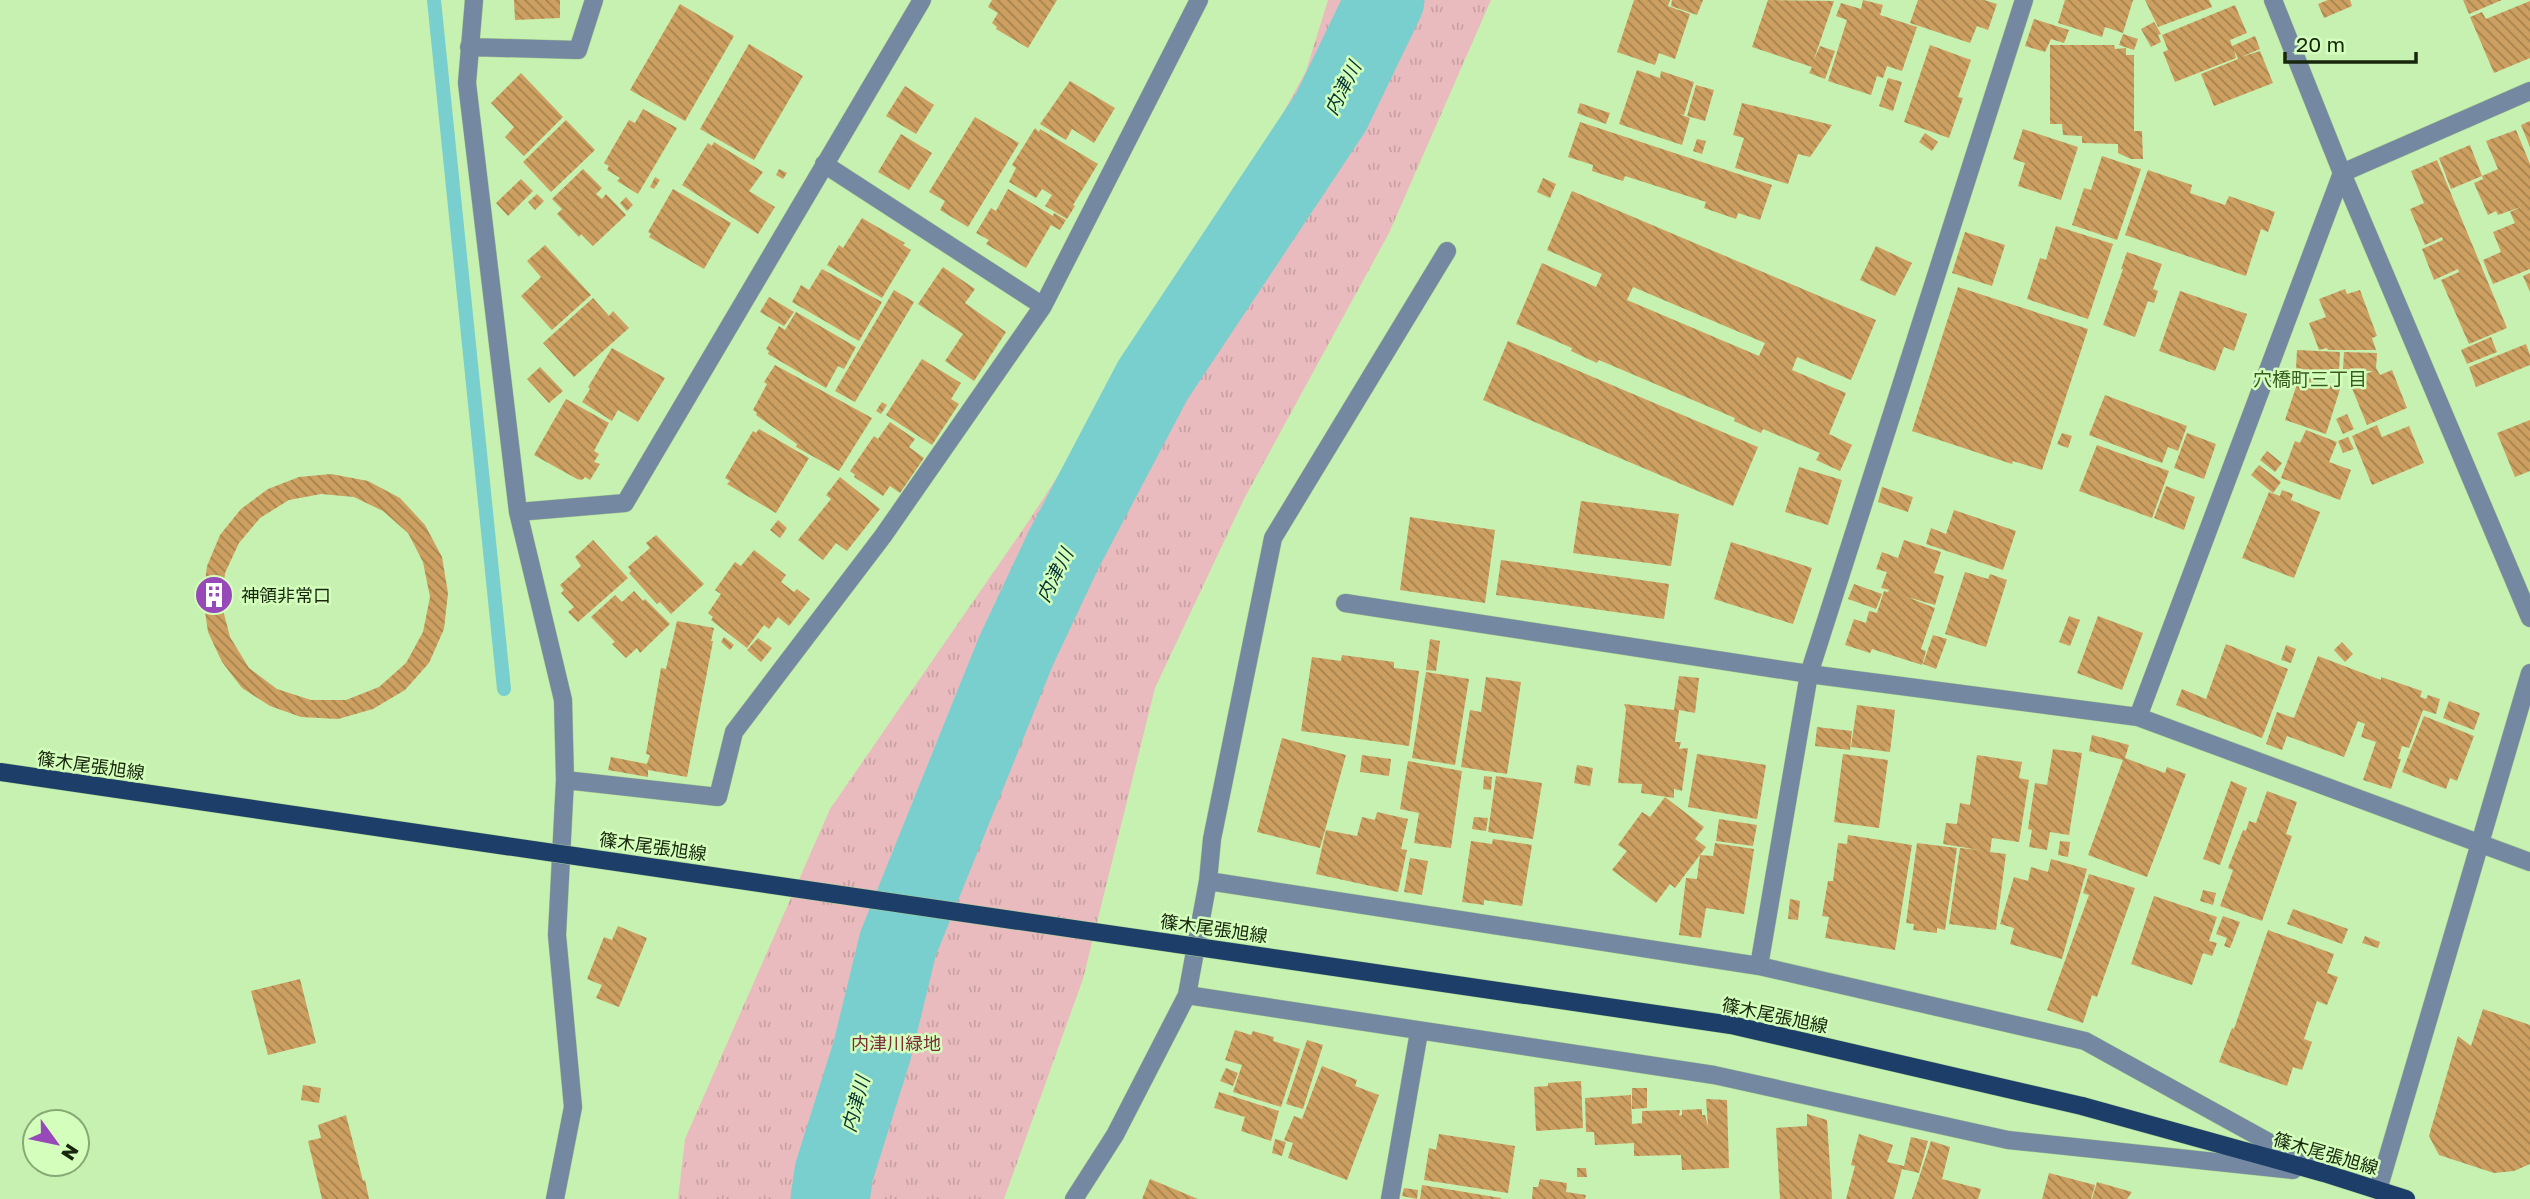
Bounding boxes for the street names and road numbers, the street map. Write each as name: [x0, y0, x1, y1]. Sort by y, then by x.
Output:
street label: 篠木尾張旭線: [36, 747, 146, 783]
street label: 篠木尾張旭線: [598, 828, 708, 864]
street label: 篠木尾張旭線: [1159, 910, 1269, 946]
street label: 篠木尾張旭線: [1720, 993, 1830, 1037]
street label: 篠木尾張旭線: [2271, 1128, 2381, 1178]

